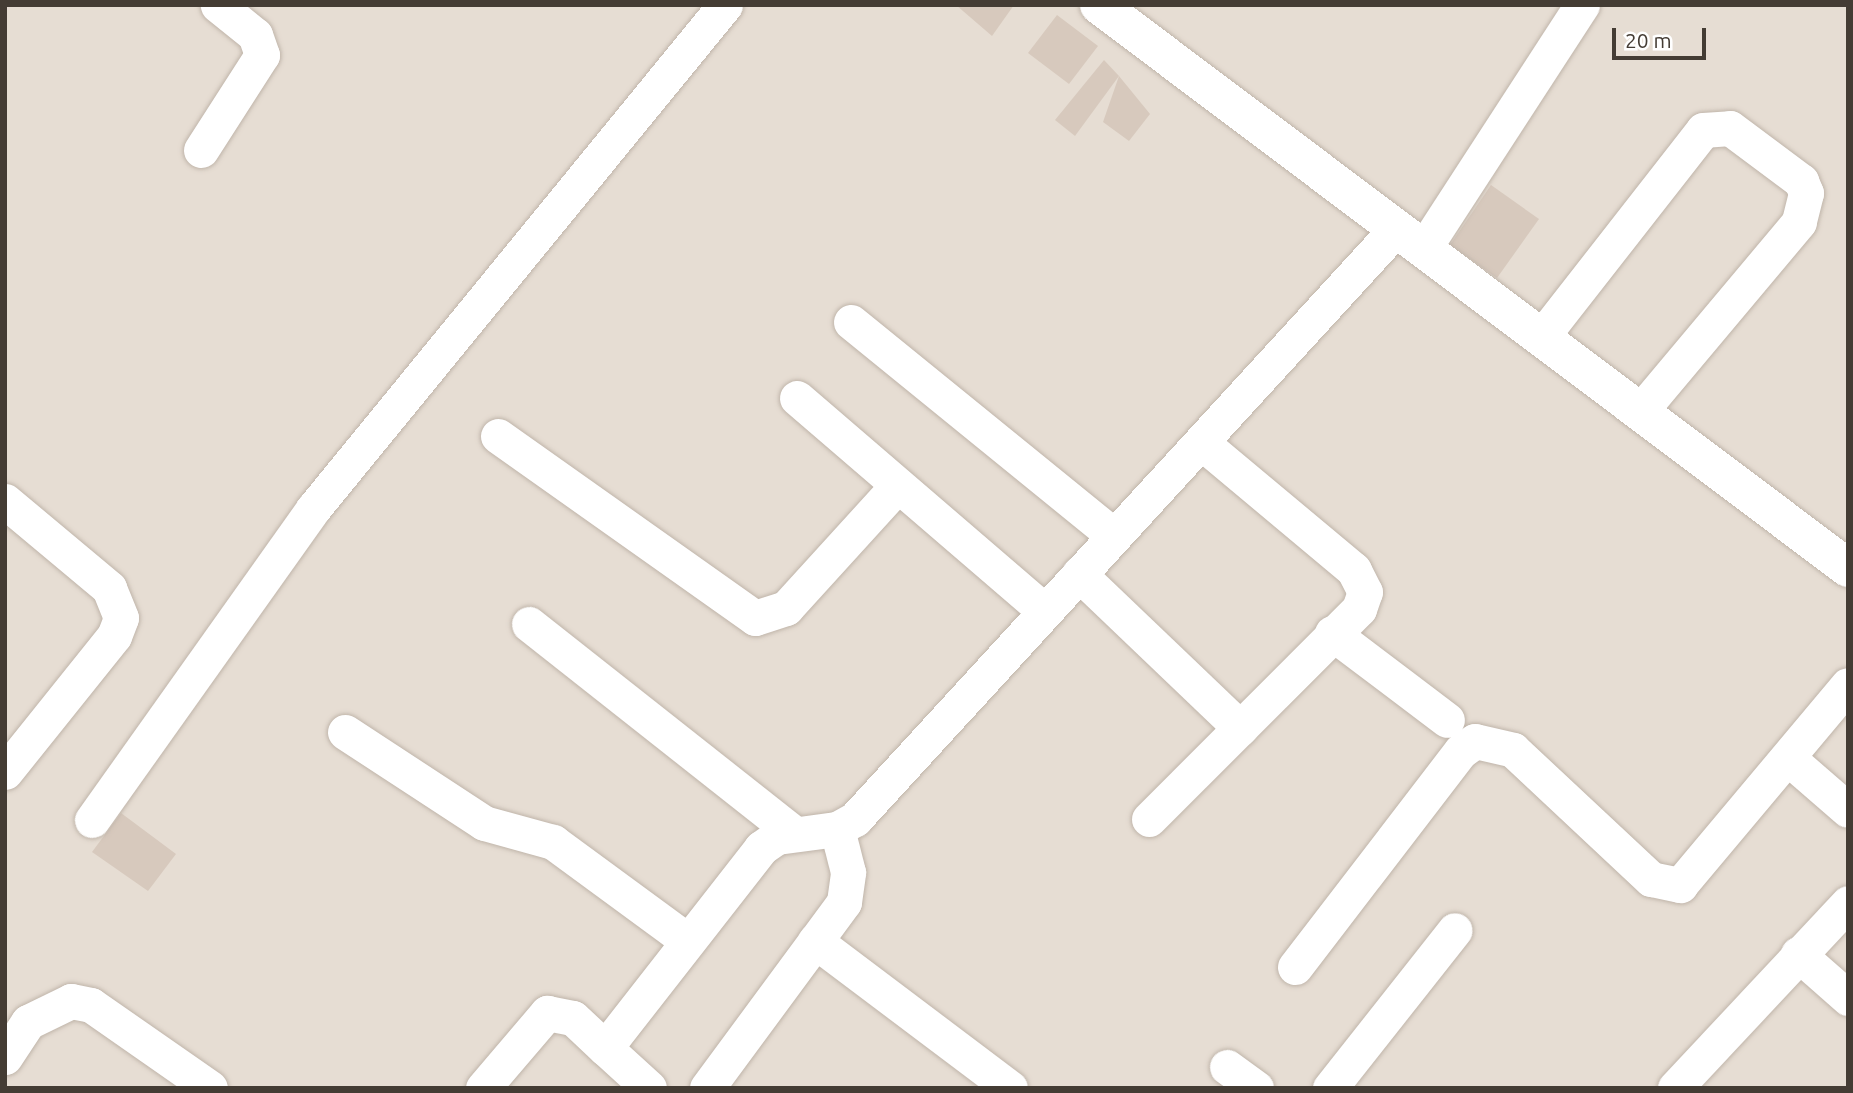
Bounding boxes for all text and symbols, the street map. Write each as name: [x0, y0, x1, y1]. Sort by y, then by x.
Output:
scale bar: [1615, 14, 1710, 58]
text: 20 m: [1625, 28, 1672, 52]

